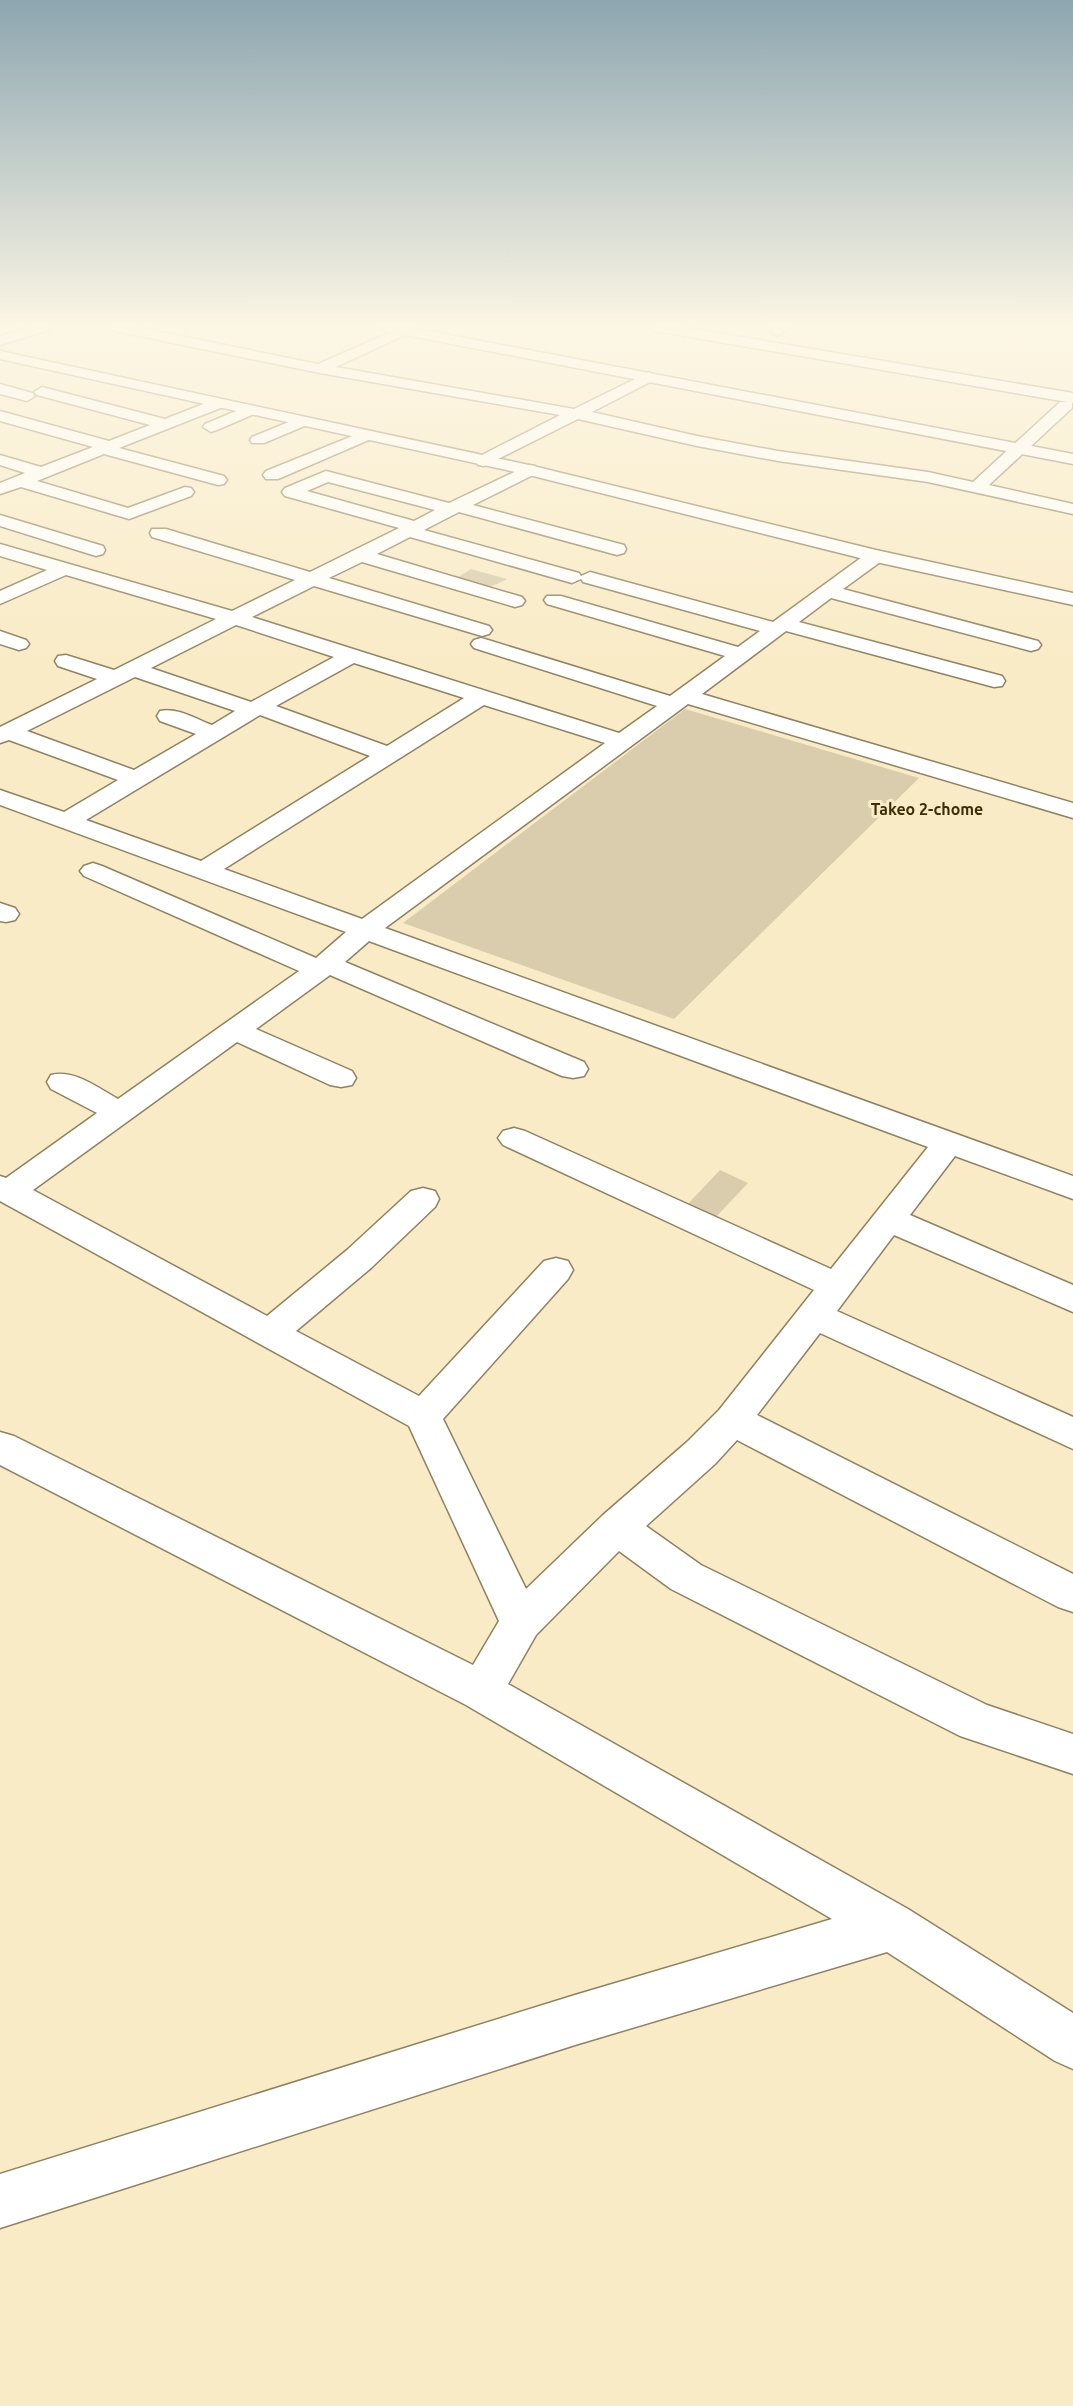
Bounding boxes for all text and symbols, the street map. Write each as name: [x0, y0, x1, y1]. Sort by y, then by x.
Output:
district label: Takeo 2-chome: [871, 800, 983, 818]

